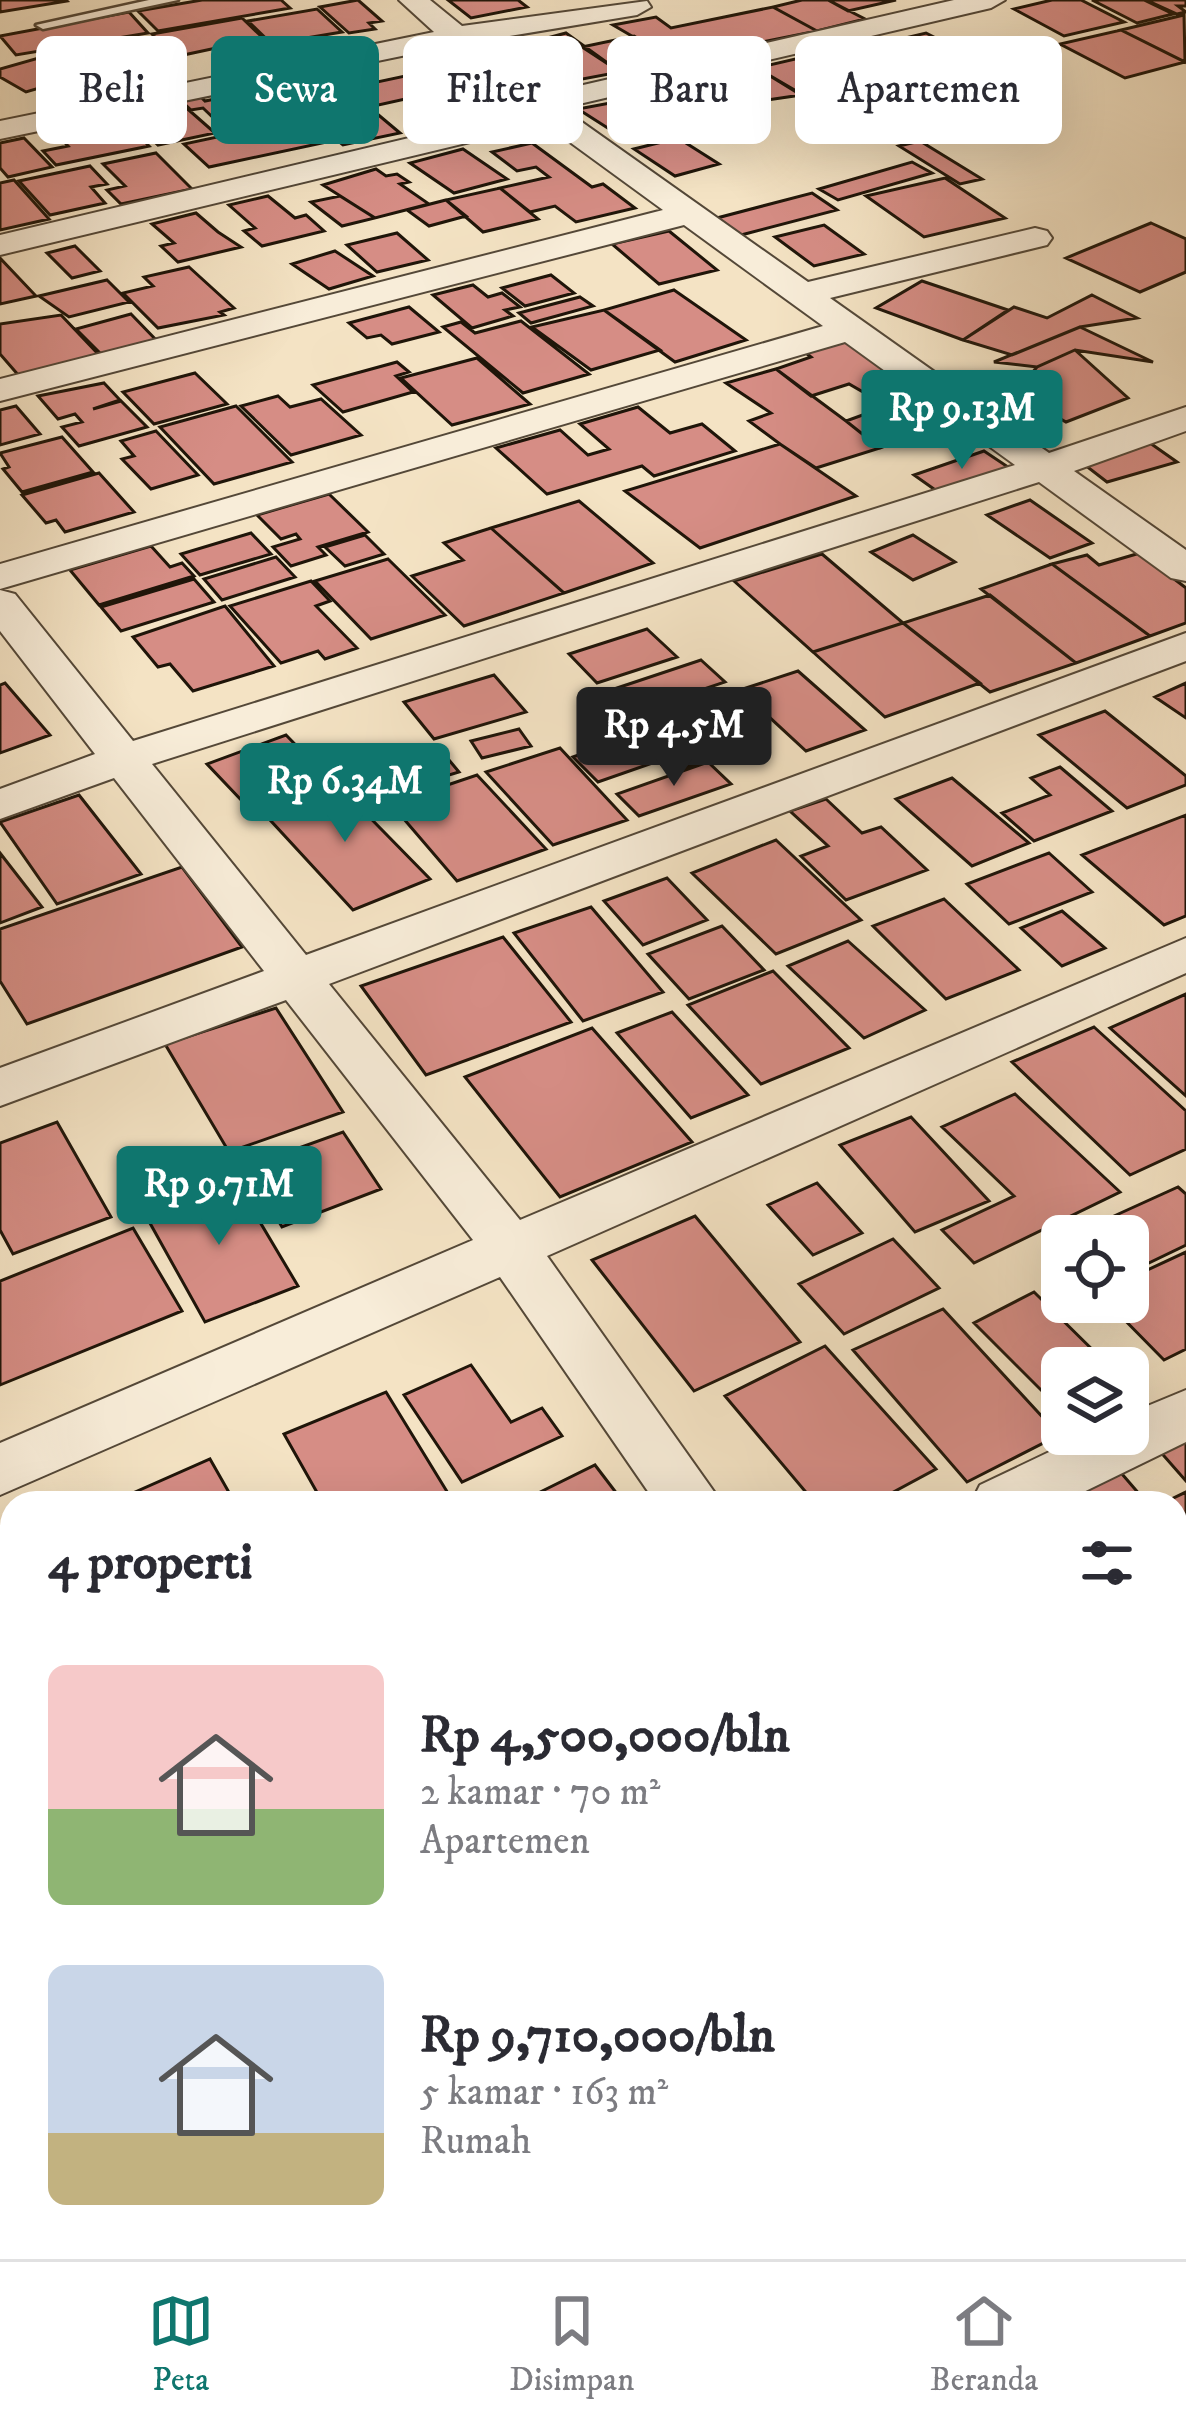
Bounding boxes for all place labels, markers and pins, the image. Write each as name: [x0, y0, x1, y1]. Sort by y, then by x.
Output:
pin: Rp 9.13M: [838, 370, 1086, 472]
pin: Rp 4.5M: [563, 687, 785, 789]
pin: Rp 6.34M: [221, 743, 469, 845]
pin: Rp 9.71M: [95, 1146, 343, 1248]

